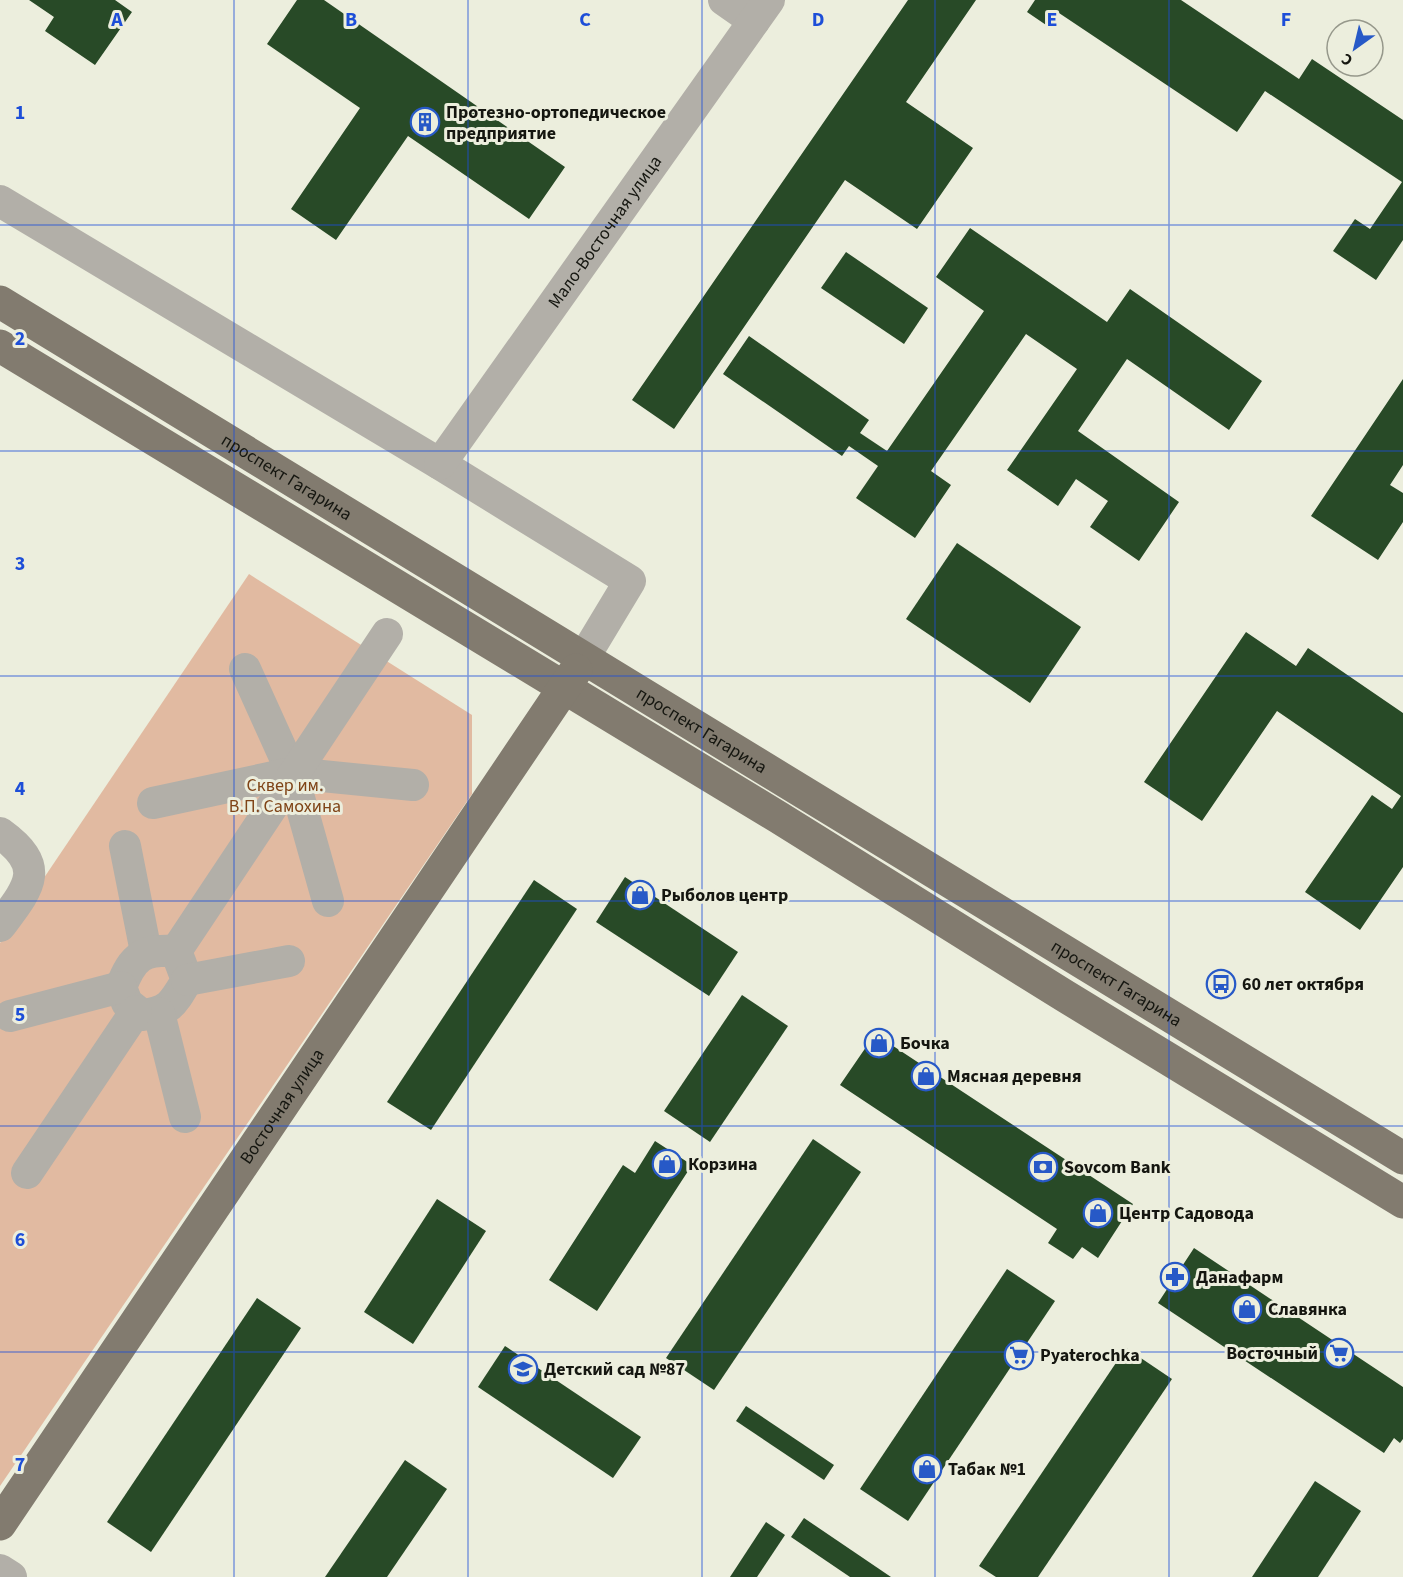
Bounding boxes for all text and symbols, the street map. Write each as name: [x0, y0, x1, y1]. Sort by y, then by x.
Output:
text: A: [110, 6, 123, 34]
text: B: [345, 6, 357, 34]
text: C: [579, 6, 591, 34]
text: D: [812, 6, 824, 34]
text: E: [1047, 6, 1057, 34]
text: F: [1281, 6, 1291, 34]
north arrow: [1325, 18, 1385, 78]
text: С: [1337, 48, 1357, 71]
text: 1: [15, 99, 25, 127]
place label: Протезно-ортопедическое предприятие: [446, 100, 666, 146]
building icon: Протезно-ортопедическое предприятие: [409, 106, 441, 138]
street label: Мало-Восточная улица: [542, 150, 668, 313]
text: 2: [15, 325, 25, 353]
street label: проспект Гагарина: [217, 428, 357, 526]
text: 3: [15, 550, 25, 578]
street label: проспект Гагарина: [632, 681, 772, 780]
park label: Сквер им. В.П. Самохина: [229, 773, 341, 819]
text: 4: [15, 775, 26, 803]
shop icon: Рыболов центр: [624, 879, 656, 911]
place label: Рыболов центр: [661, 883, 788, 908]
street label: проспект Гагарина: [1046, 934, 1187, 1033]
bus stop icon: 60 лет октября: [1205, 968, 1237, 1000]
place label: 60 лет октября: [1242, 972, 1364, 997]
text: 5: [15, 1001, 25, 1029]
shop icon: Бочка: [863, 1027, 895, 1059]
place label: Бочка: [900, 1031, 950, 1056]
street label: Восточная улица: [234, 1043, 330, 1169]
shop icon: Мясная деревня: [910, 1060, 942, 1092]
place label: Мясная деревня: [947, 1064, 1082, 1089]
shop icon: Корзина: [651, 1148, 683, 1180]
bank icon: Sovcom Bank: [1027, 1151, 1059, 1183]
place label: Корзина: [688, 1152, 758, 1177]
place label: Sovcom Bank: [1064, 1155, 1171, 1180]
shop icon: Центр Садовода: [1082, 1197, 1114, 1229]
place label: Центр Садовода: [1119, 1201, 1254, 1226]
text: 6: [15, 1226, 25, 1254]
pharmacy icon: Данафарм: [1159, 1261, 1191, 1293]
place label: Данафарм: [1196, 1265, 1283, 1290]
shop icon: Славянка: [1231, 1293, 1263, 1325]
place label: Славянка: [1268, 1297, 1347, 1322]
supermarket icon: Восточный: [1323, 1337, 1355, 1369]
supermarket icon: Pyaterochka: [1003, 1339, 1035, 1371]
place label: Восточный: [1226, 1341, 1318, 1366]
place label: Pyaterochka: [1040, 1343, 1140, 1368]
school or university icon: Детский сад №87: [507, 1353, 539, 1385]
place label: Детский сад №87: [544, 1357, 685, 1382]
text: 7: [15, 1451, 25, 1479]
shop icon: Табак №1: [911, 1453, 943, 1485]
place label: Табак №1: [948, 1457, 1026, 1482]

